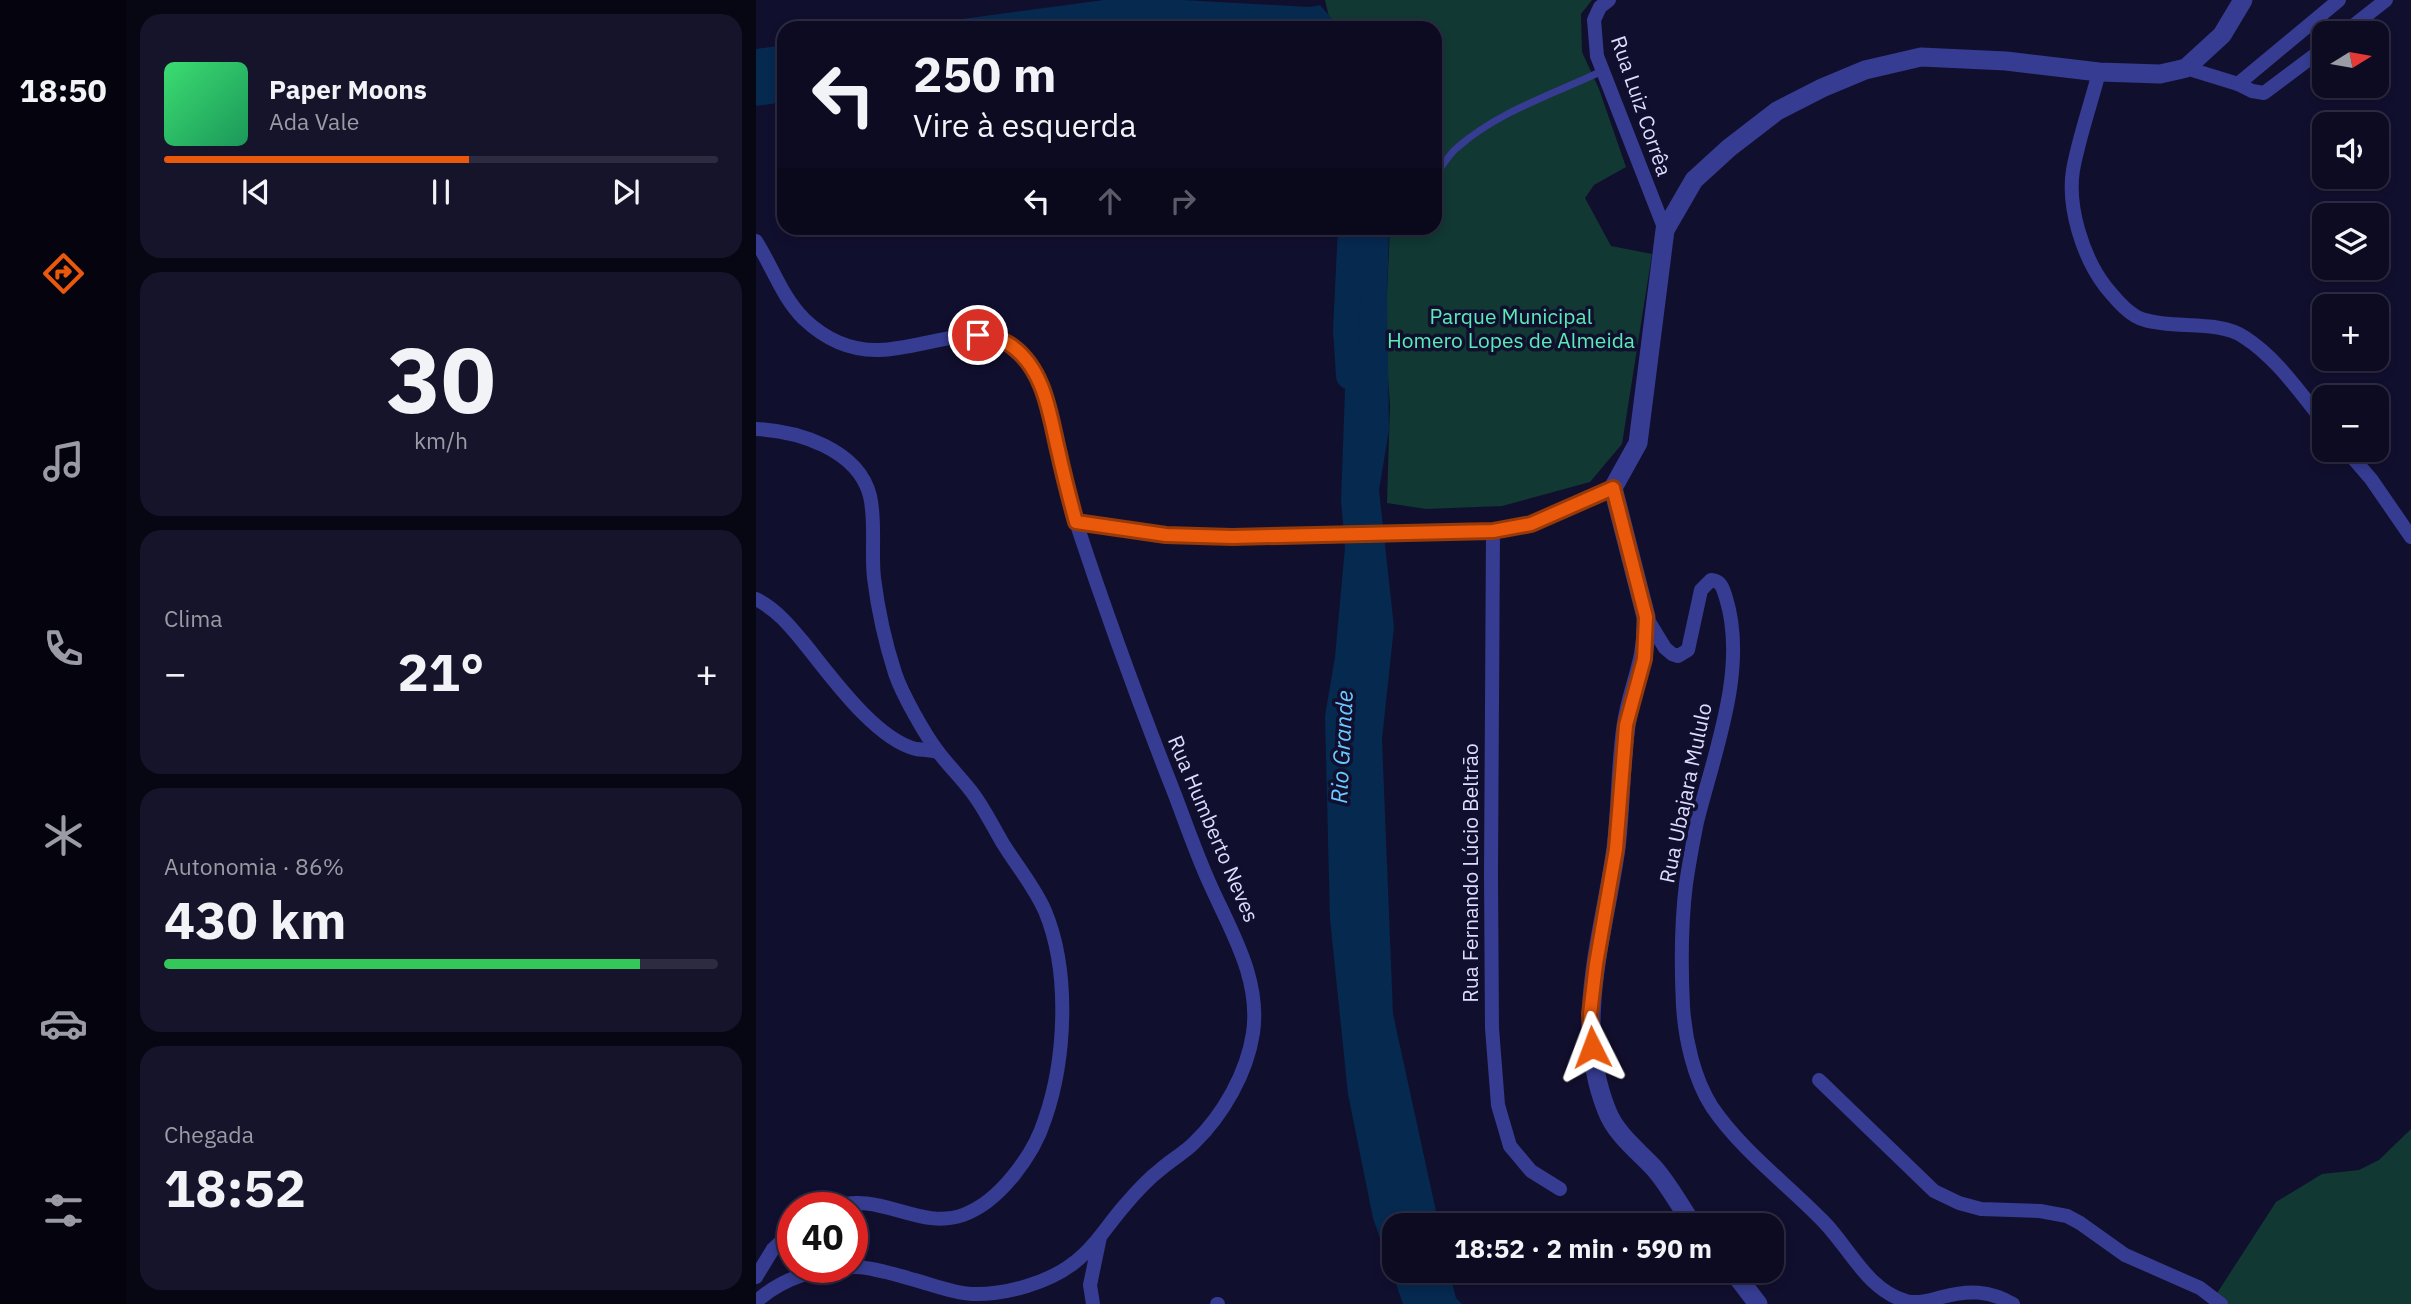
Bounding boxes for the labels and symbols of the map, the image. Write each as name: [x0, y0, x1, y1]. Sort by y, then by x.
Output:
north arrow: [2312, 21, 2389, 98]
street label: Rua Luiz Corrêa: [1605, 32, 1679, 180]
park label: Parque Municipal Homero Lopes de Almeida: [1387, 302, 1635, 354]
pin: [948, 305, 1008, 365]
water label: Rio Grande: [1323, 689, 1359, 804]
street label: Rua Ubajara Mululo: [1652, 700, 1718, 885]
street label: Rua Humberto Neves: [1162, 731, 1266, 926]
street label: Rua Fernando Lúcio Beltrão: [1456, 743, 1484, 1003]
position arrow: [1555, 1010, 1629, 1084]
speed limit sign: 40: [777, 1192, 868, 1283]

